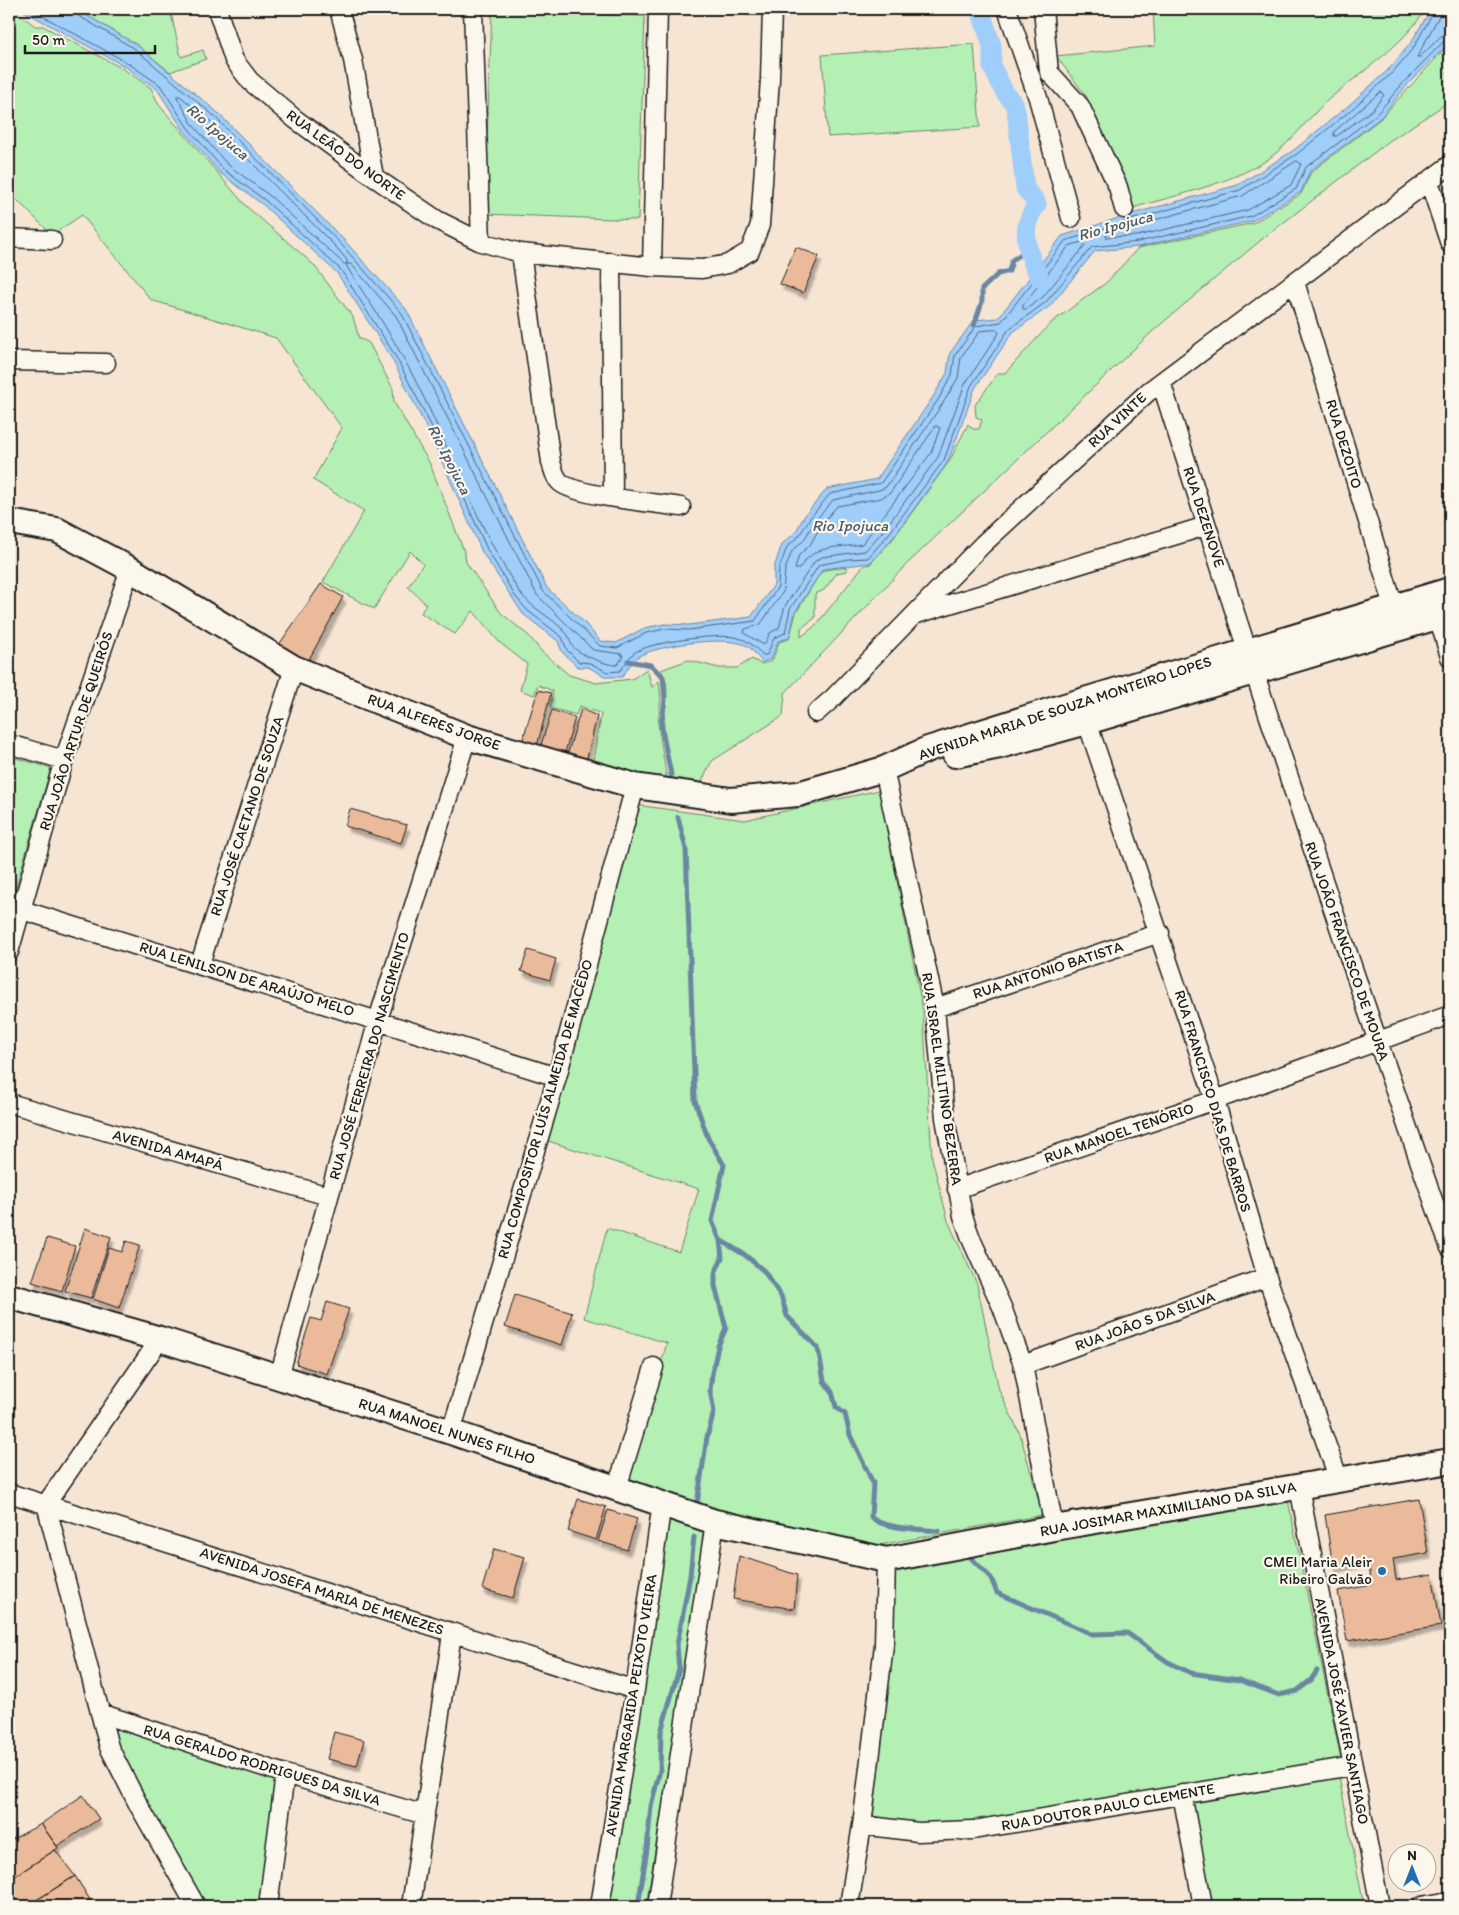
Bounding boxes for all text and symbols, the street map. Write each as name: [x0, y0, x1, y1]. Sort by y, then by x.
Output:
scale bar: [25, 22, 155, 54]
text: 50 m: [32, 31, 65, 49]
water label: Rio Ipojuca: [183, 99, 254, 164]
street label: RUA LEÃO DO NORTE: [283, 106, 409, 204]
water label: Rio Ipojuca: [1076, 206, 1155, 245]
street label: RUA VINTE: [1084, 388, 1150, 452]
street label: RUA DEZOITO: [1322, 397, 1366, 491]
water label: Rio Ipojuca: [424, 421, 476, 498]
street label: RUA DEZENOVE: [1179, 464, 1229, 570]
water label: Rio Ipojuca: [812, 516, 889, 535]
street label: RUA JOÃO ARTUR DE QUEIRÓS: [35, 629, 117, 833]
street label: AVENIDA MARIA DE SOUZA MONTEIRO LOPES: [916, 652, 1214, 764]
street label: RUA ALFERES JORGE: [365, 690, 503, 754]
street label: RUA JOSÉ CAETANO DE SOUZA: [206, 714, 288, 918]
street label: RUA JOÃO FRANCISCO DE MOURA: [1301, 839, 1393, 1063]
street label: RUA JOSÉ FERREIRA DO NASCIMENTO: [325, 930, 413, 1182]
street label: RUA ANTONIO BATISTA: [971, 937, 1126, 1003]
street label: RUA LENILSON DE ARAÚJO MELO: [137, 938, 357, 1020]
street label: RUA COMPOSITOR LUÍS ALMEIDA DE MACÊDO: [494, 957, 597, 1261]
street label: RUA ISRAEL MILITINO BEZERRA: [918, 971, 966, 1187]
street label: RUA FRANCISCO DIAS DE BARROS: [1171, 988, 1255, 1214]
street label: RUA MANOEL TENÓRIO: [1042, 1099, 1196, 1167]
street label: AVENIDA AMAPÁ: [111, 1126, 226, 1174]
street label: RUA JOÃO S DA SILVA: [1072, 1287, 1218, 1355]
street label: RUA MANOEL NUNES FILHO: [356, 1394, 538, 1468]
street label: RUA JOSIMAR MAXIMILIANO DA SILVA: [1038, 1478, 1298, 1540]
street label: AVENIDA JOSEFA MARIA DE MENEZES: [198, 1543, 446, 1639]
place label: CMEI Maria Aleir Ribeiro Galvão: [1263, 1553, 1372, 1588]
marker: CMEI Maria Aleir Ribeiro Galvão: [1376, 1565, 1388, 1577]
street label: AVENIDA MARGARIDA PEIXOTO VIEIRA: [601, 1572, 661, 1838]
street label: AVENIDA JOSÉ XAVIER SANTIAGO: [1311, 1596, 1373, 1826]
street label: RUA GERALDO RODRIGUES DA SILVA: [141, 1720, 383, 1810]
street label: RUA DOUTOR PAULO CLEMENTE: [1000, 1779, 1216, 1835]
north arrow: [1386, 1842, 1436, 1892]
text: N: [1407, 1847, 1417, 1864]

